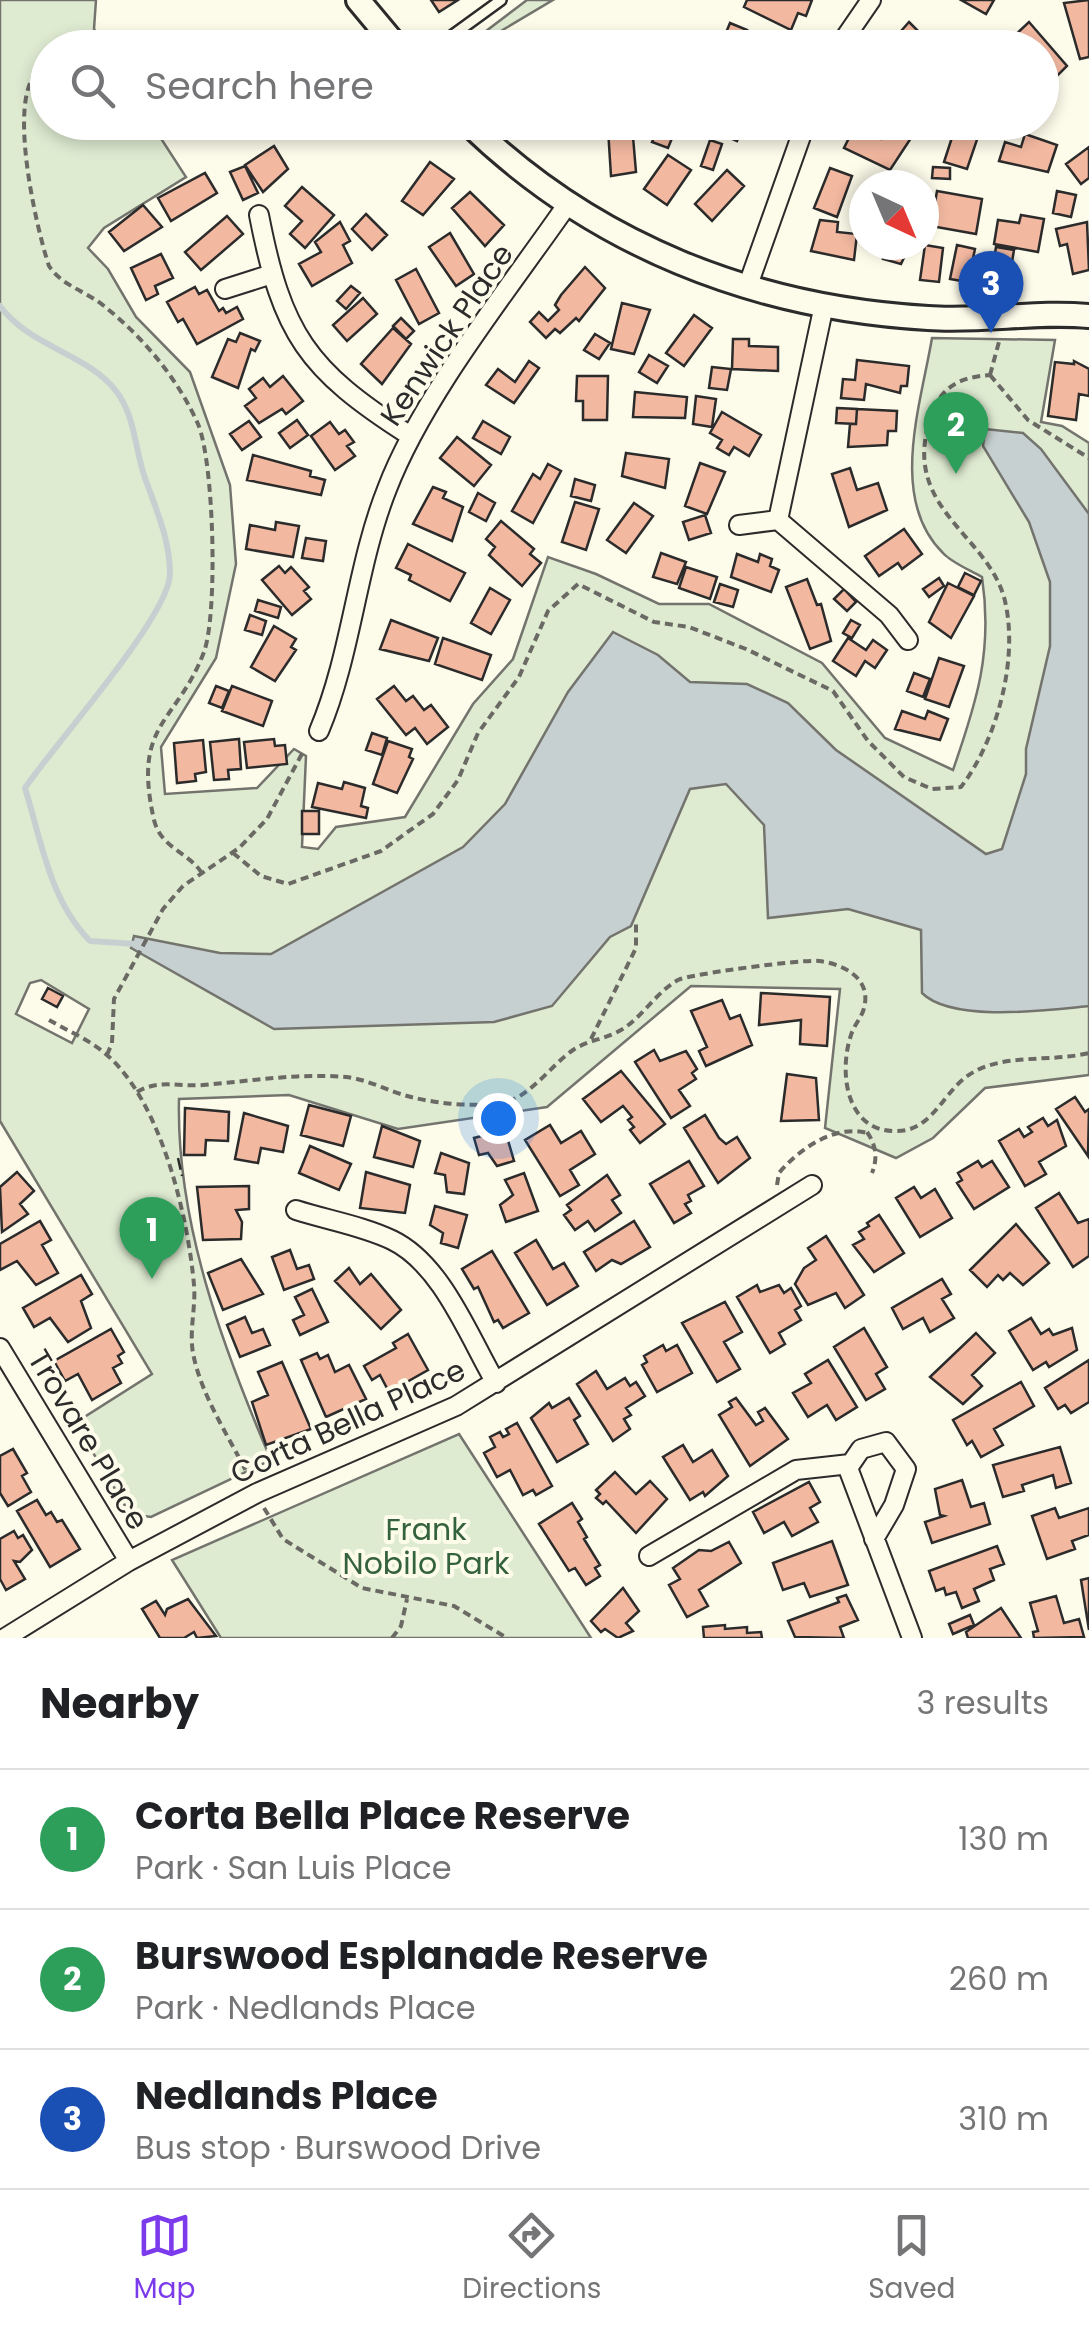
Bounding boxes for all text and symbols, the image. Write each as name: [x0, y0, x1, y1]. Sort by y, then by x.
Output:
search box: [30, 30, 1059, 140]
icon: search: [65, 58, 120, 113]
text: Search here: [145, 59, 374, 112]
north arrow: [849, 170, 939, 260]
street label: Kenwick Place: [370, 235, 523, 434]
pin: 3: [958, 250, 1024, 333]
pin: 2: [924, 392, 988, 474]
your location: [473, 1093, 524, 1144]
pin: 1: [120, 1196, 184, 1279]
street label: Trovare Place: [18, 1342, 159, 1538]
street label: Corta Bella Place: [223, 1348, 472, 1495]
park label: Frank Nobilo Park: [343, 1508, 510, 1585]
text: Nearby: [40, 1674, 199, 1733]
text: 3 results: [916, 1680, 1049, 1725]
text: Corta Bella Place Reserve: [135, 1789, 630, 1842]
text: 1: [66, 1816, 79, 1861]
text: 130 m: [958, 1816, 1049, 1861]
text: Park · San Luis Place: [135, 1845, 452, 1890]
text: Burswood Esplanade Reserve: [135, 1929, 708, 1982]
text: 2: [63, 1956, 82, 2001]
text: 260 m: [949, 1956, 1049, 2001]
text: Park · Nedlands Place: [135, 1985, 476, 2030]
text: Nedlands Place: [135, 2069, 438, 2122]
text: 3: [63, 2096, 82, 2141]
text: 310 m: [958, 2096, 1049, 2141]
text: Bus stop · Burswood Drive: [135, 2125, 541, 2170]
tab: Map: [133, 2208, 195, 2310]
tab: Directions: [462, 2208, 601, 2310]
tab: Saved: [868, 2208, 956, 2310]

